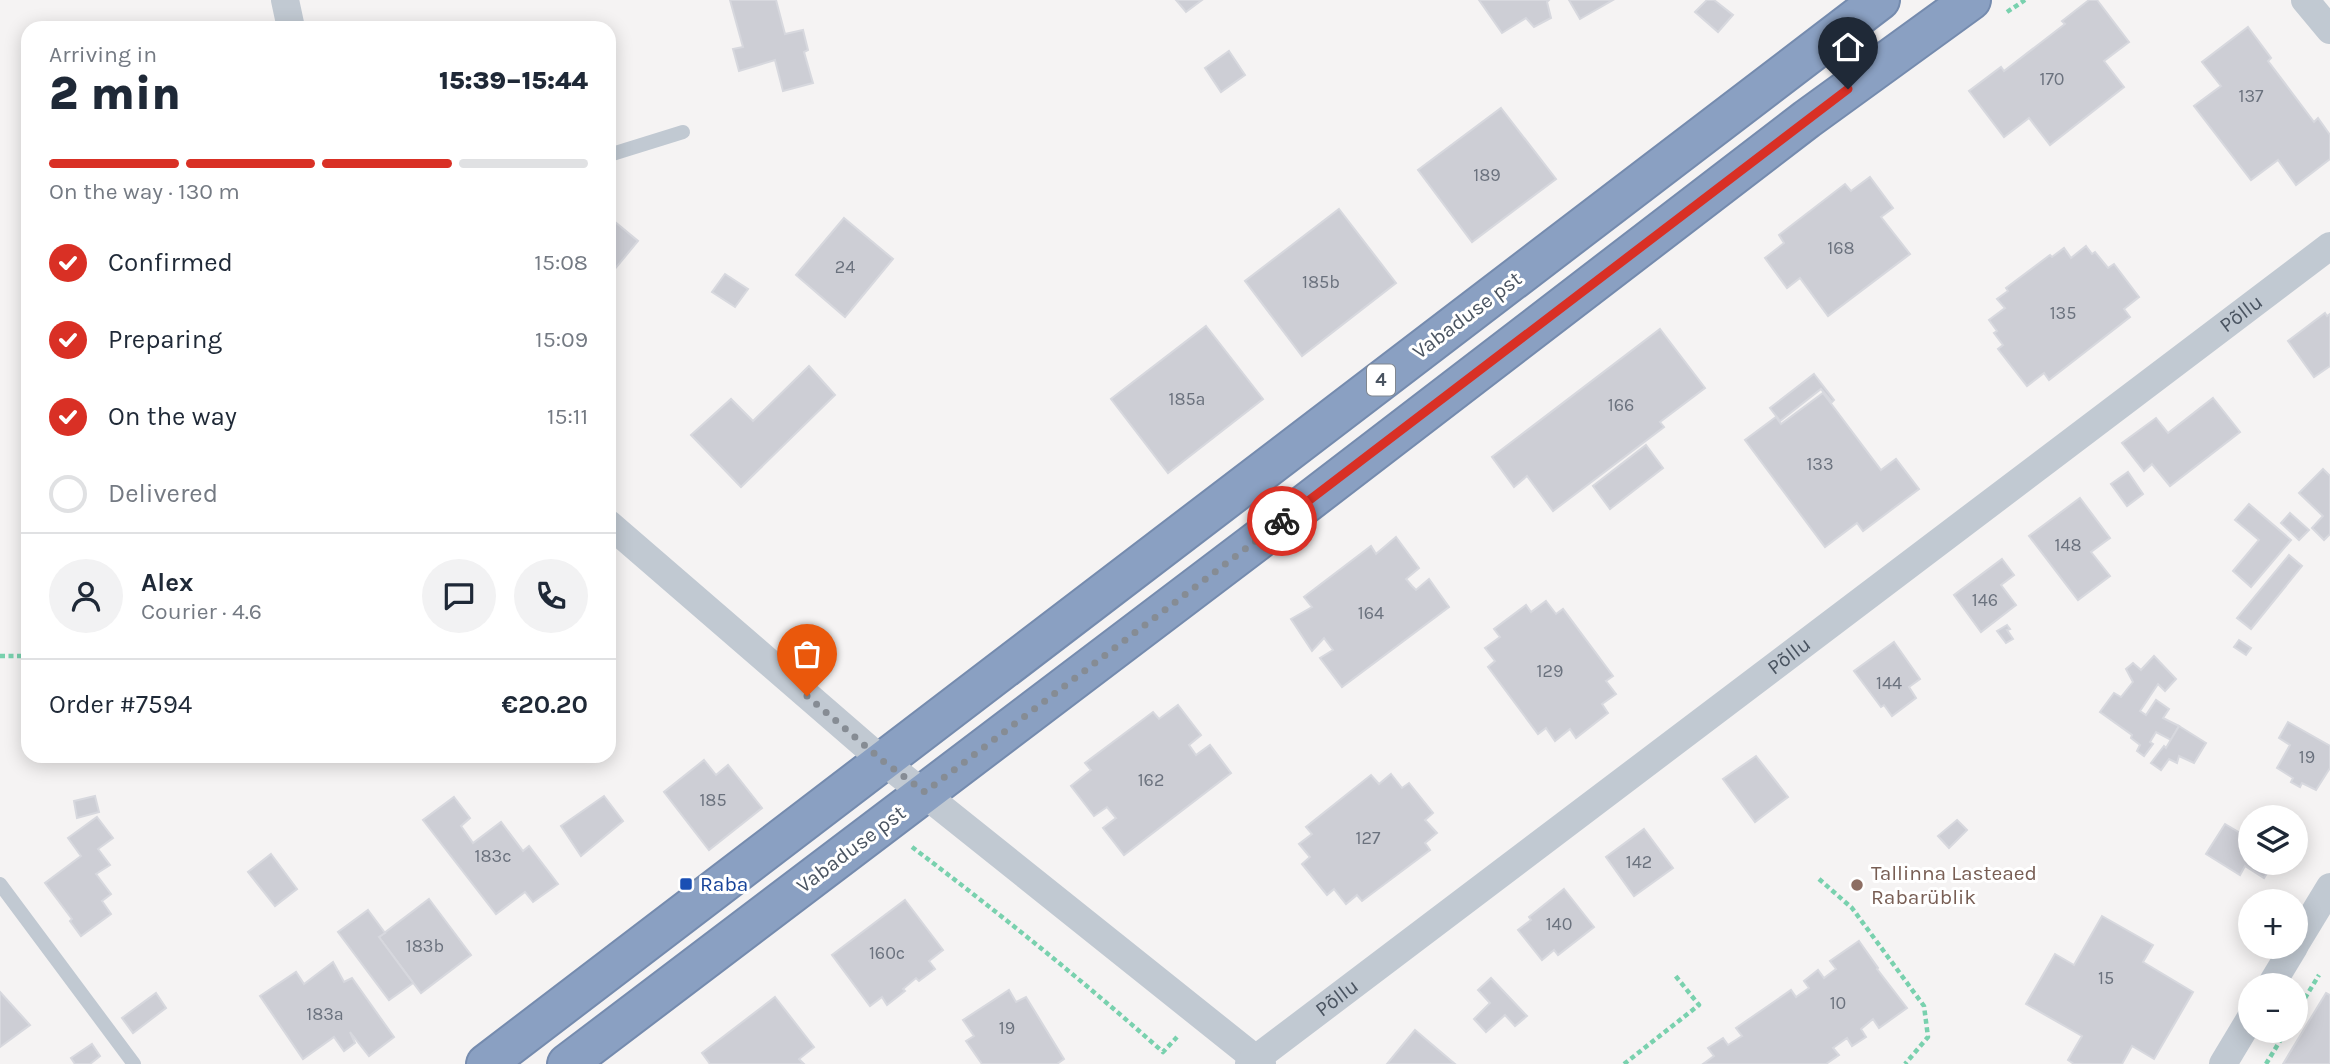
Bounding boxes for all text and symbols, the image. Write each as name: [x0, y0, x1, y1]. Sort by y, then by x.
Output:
pin: [1818, 17, 1878, 89]
icon: home: [1829, 28, 1867, 66]
text: Arriving in: [49, 41, 157, 68]
text: 15:39–15:44: [439, 65, 588, 96]
text: 2 min: [49, 67, 181, 121]
house number: 170: [2039, 68, 2065, 90]
house number: 137: [2238, 85, 2264, 107]
house number: 189: [1473, 164, 1501, 186]
text: On the way · 130 m: [49, 178, 240, 205]
house number: 168: [1827, 237, 1855, 259]
icon: check: [49, 244, 87, 282]
text: Confirmed: [108, 247, 233, 278]
text: 15:08: [534, 249, 588, 276]
house number: 24: [835, 256, 855, 278]
street label: Vabaduse pst: [1408, 266, 1526, 364]
house number: 185b: [1302, 271, 1340, 293]
street label: Põllu: [2215, 289, 2267, 337]
house number: 135: [2050, 302, 2076, 324]
icon: check: [49, 321, 87, 359]
text: Preparing: [108, 324, 222, 355]
text: 15:09: [535, 326, 588, 353]
road number: 4: [1367, 364, 1395, 396]
house number: 185a: [1168, 388, 1206, 410]
house number: 166: [1608, 394, 1634, 416]
icon: check: [49, 398, 87, 436]
text: On the way: [108, 401, 237, 432]
text: 15:11: [547, 403, 588, 430]
house number: 133: [1806, 453, 1834, 475]
text: Delivered: [108, 478, 218, 509]
courier: [1247, 486, 1317, 556]
icon: bike: [1263, 502, 1301, 540]
house number: 148: [2054, 534, 2082, 556]
button: person: [49, 559, 123, 633]
button: chat: [422, 559, 496, 633]
button: phone: [514, 559, 588, 633]
text: Alex: [141, 567, 193, 598]
house number: 146: [1972, 589, 1998, 611]
text: Courier · 4.6: [141, 598, 262, 625]
house number: 164: [1358, 602, 1384, 624]
pin: [777, 624, 837, 696]
street label: Põllu: [1763, 632, 1815, 679]
icon: bag: [788, 635, 826, 673]
house number: 129: [1537, 660, 1563, 682]
house number: 144: [1876, 672, 1902, 694]
text: Order #7594: [49, 689, 192, 720]
text: €20.20: [502, 689, 588, 720]
house number: 19: [2299, 746, 2315, 768]
house number: 162: [1138, 769, 1164, 791]
house number: 185: [699, 789, 727, 811]
street label: Vabaduse pst: [792, 800, 910, 898]
map controls: [2238, 805, 2308, 1043]
button: layers: [2238, 805, 2308, 875]
house number: 127: [1356, 827, 1381, 849]
house number: 183c: [475, 845, 511, 867]
house number: 142: [1626, 851, 1652, 873]
place label: Tallinna Lasteaed Rabarüblik: [1871, 861, 2037, 909]
place label: Raba: [700, 872, 748, 896]
marker: Raba: [678, 876, 694, 892]
marker: Tallinna Lasteaed Rabarüblik: [1849, 877, 1865, 893]
button: +: [2238, 889, 2308, 959]
house number: 140: [1546, 913, 1572, 935]
house number: 183b: [406, 935, 444, 957]
house number: 160c: [869, 942, 905, 964]
house number: 15: [2098, 967, 2114, 989]
button: −: [2238, 973, 2308, 1043]
street label: Põllu: [1310, 974, 1363, 1022]
house number: 10: [1830, 992, 1846, 1014]
house number: 183a: [306, 1003, 344, 1025]
house number: 19: [999, 1017, 1015, 1039]

